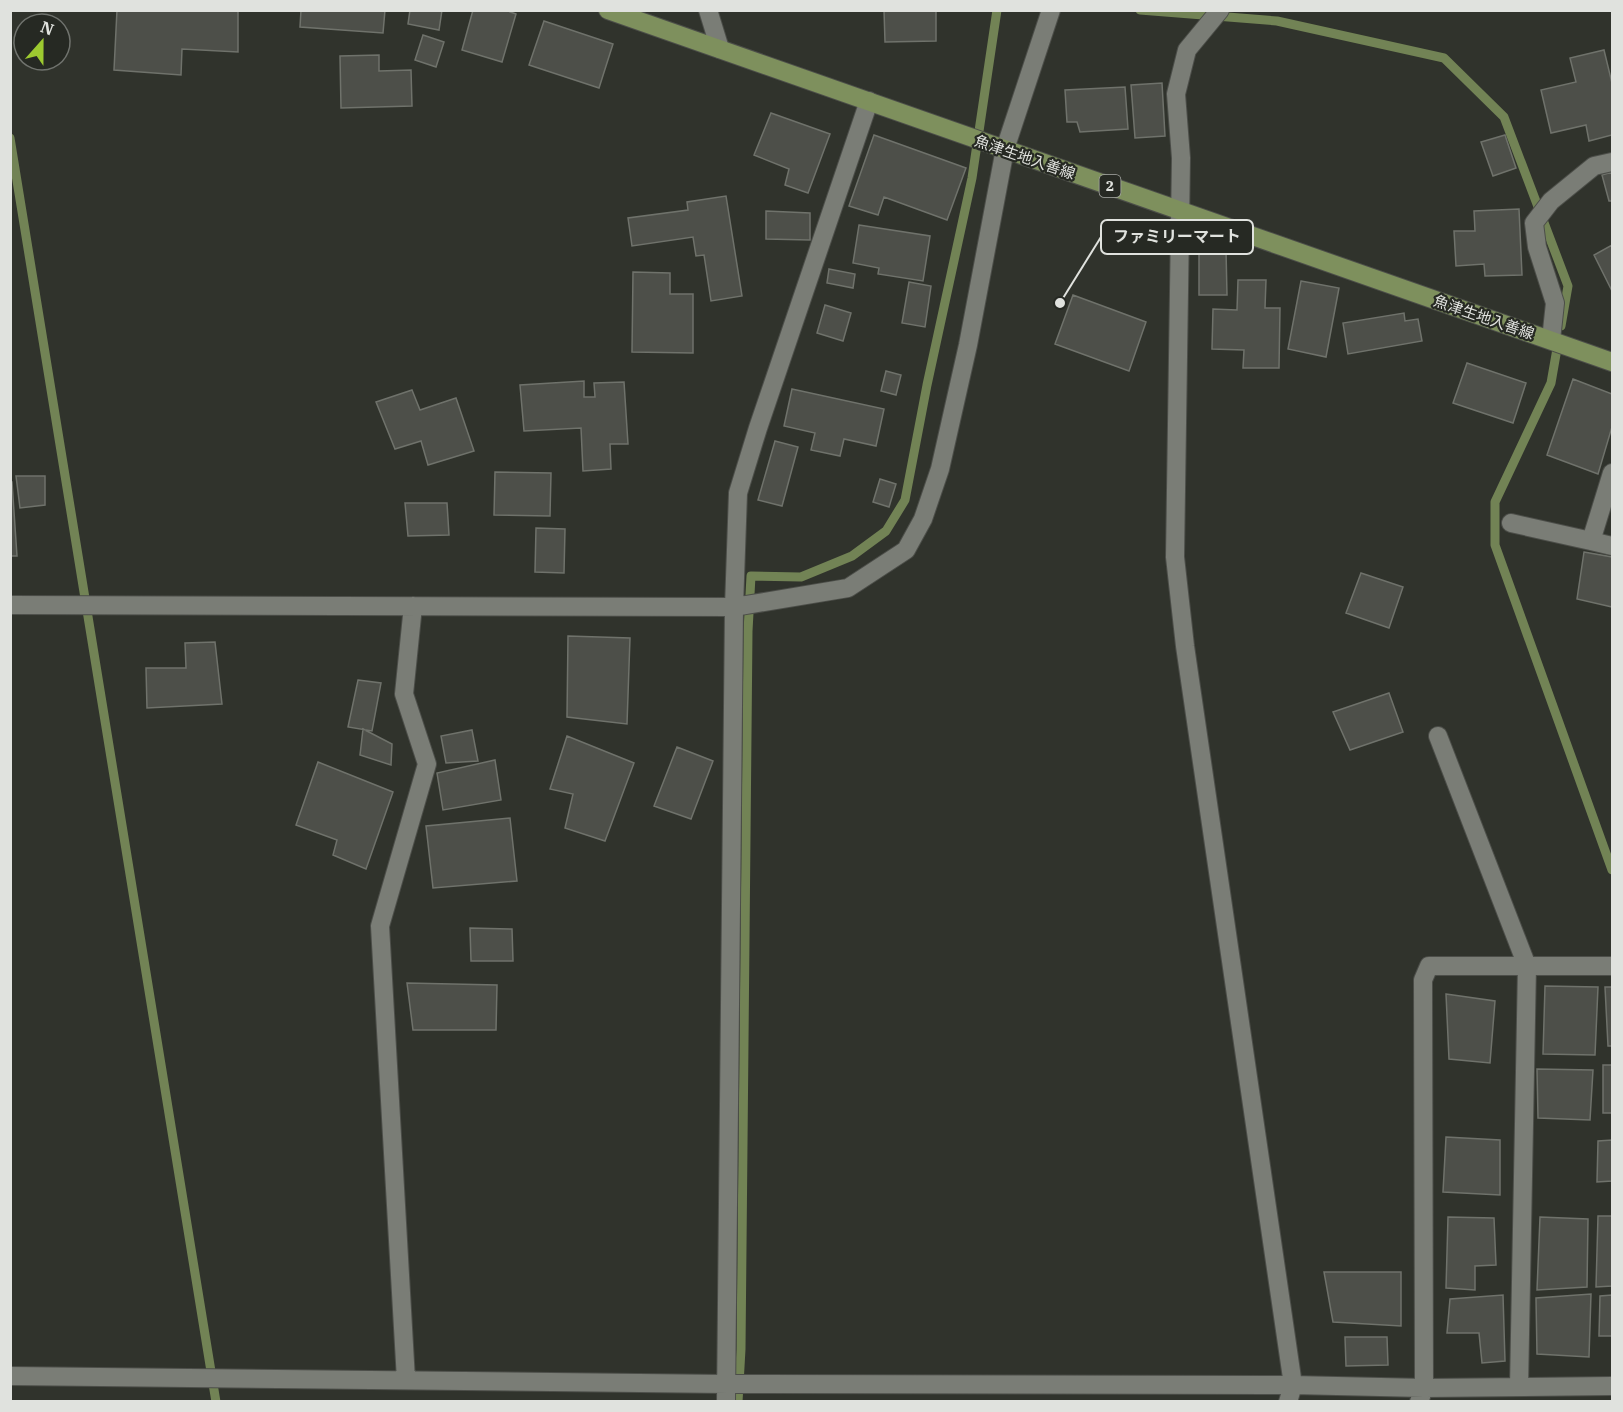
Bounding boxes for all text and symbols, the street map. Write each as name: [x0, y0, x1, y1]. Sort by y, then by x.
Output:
north arrow: [12, 12, 72, 72]
text: N: [38, 16, 57, 40]
street label: 魚津生地入善線: [972, 131, 1078, 183]
road number: 2: [1100, 175, 1120, 197]
callout: ファミリーマート: [1101, 220, 1253, 254]
text: ファミリーマート: [1113, 226, 1241, 246]
street label: 魚津生地入善線: [1431, 291, 1537, 343]

